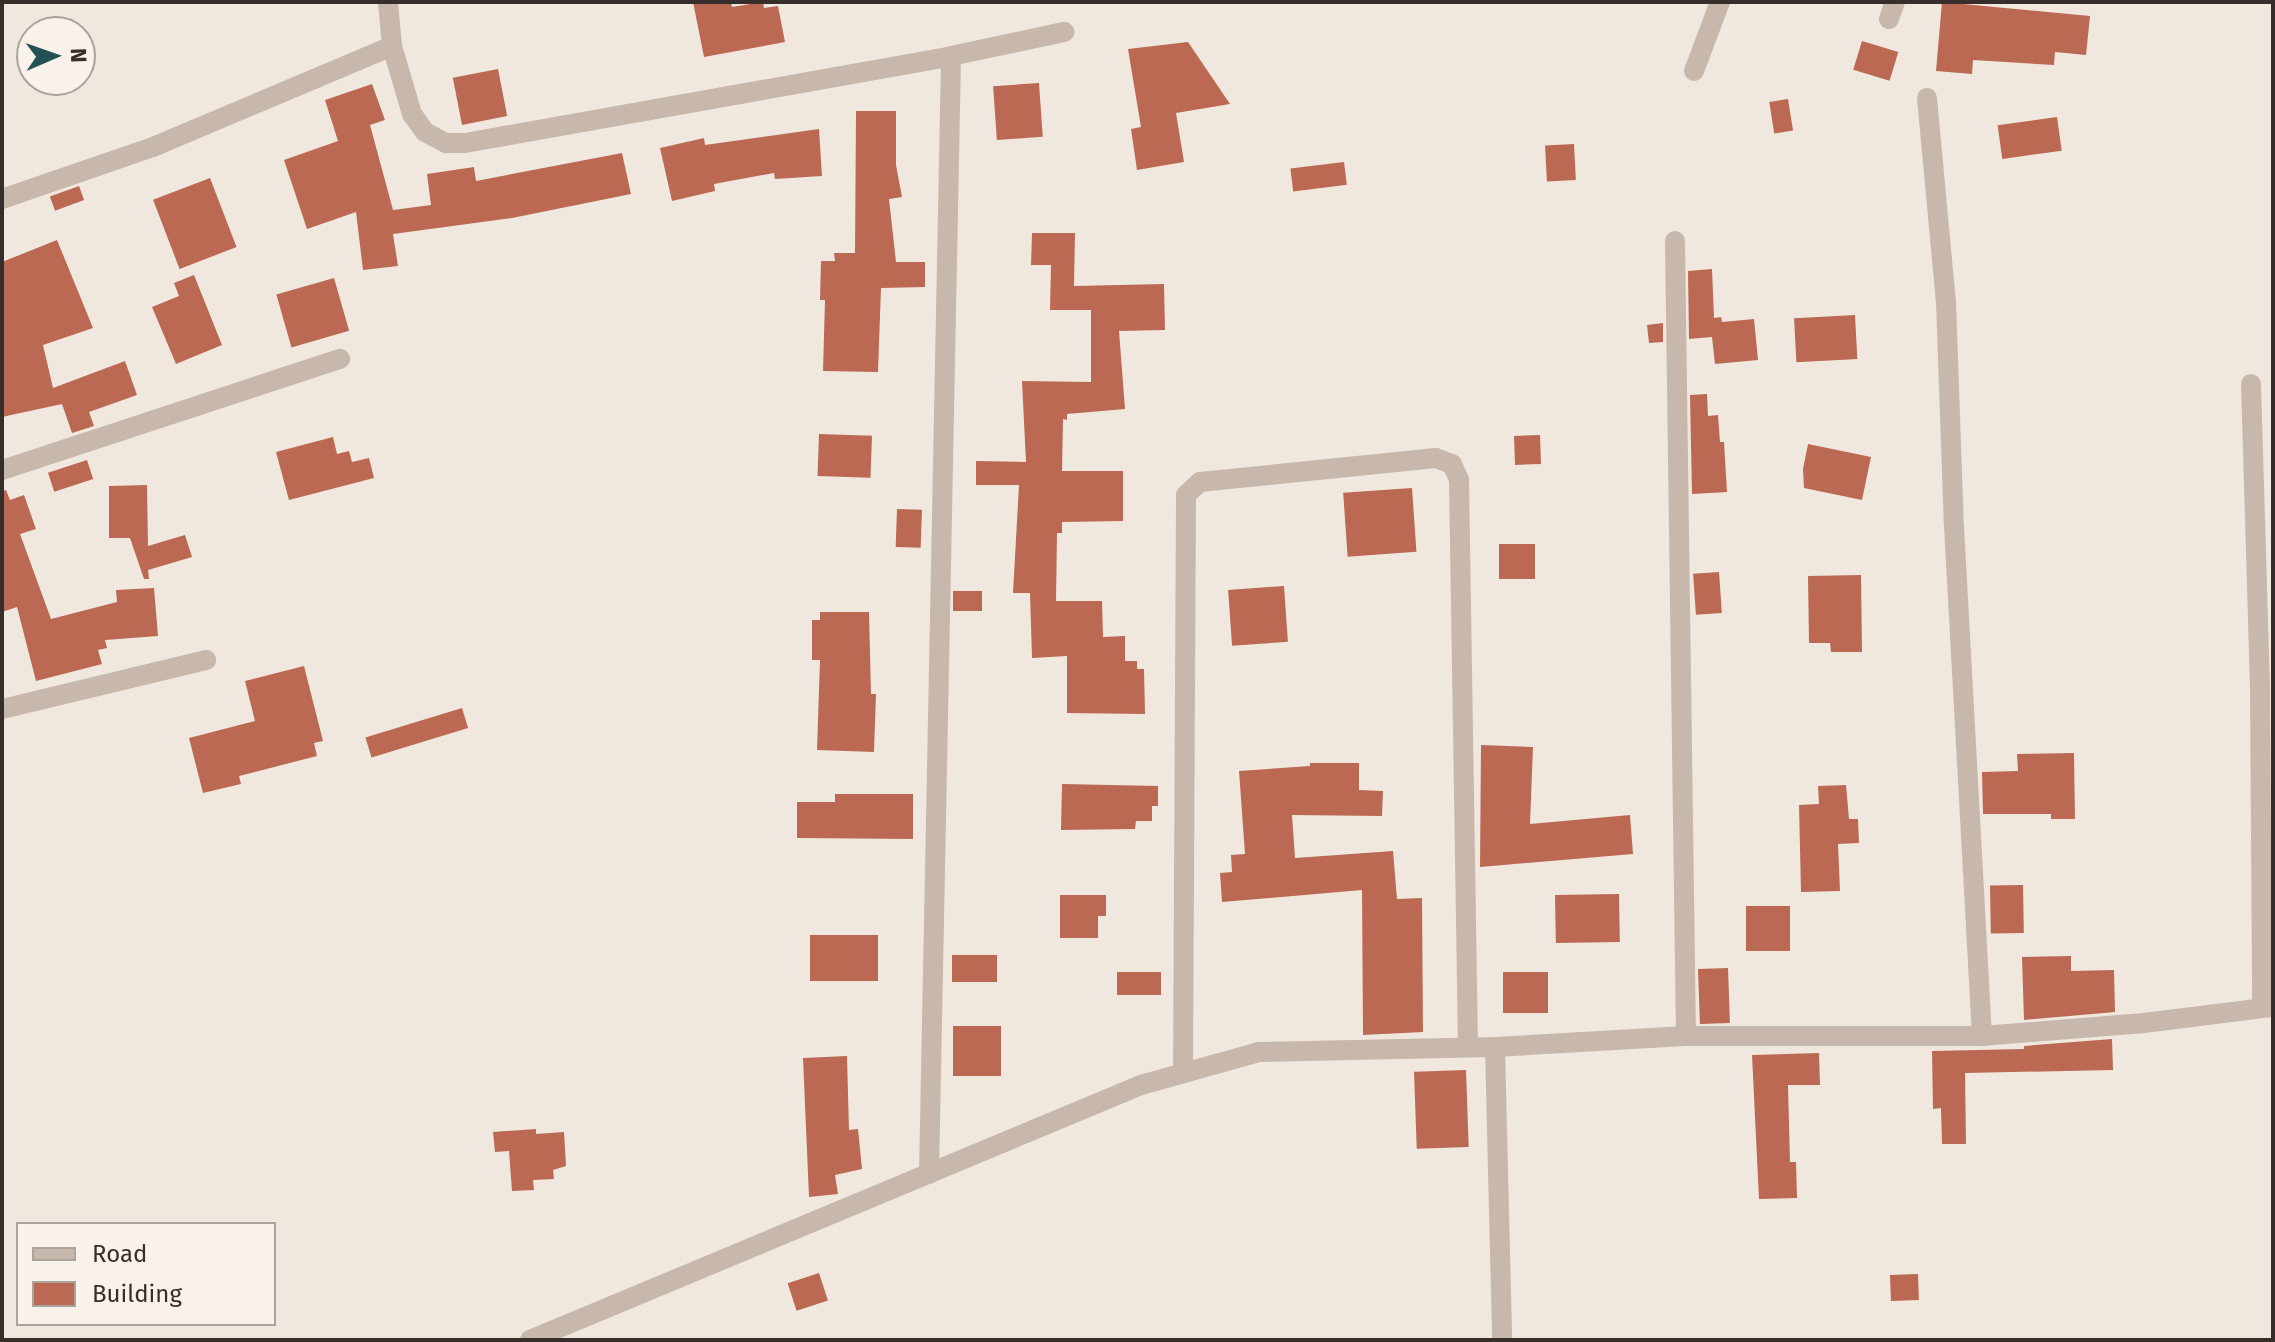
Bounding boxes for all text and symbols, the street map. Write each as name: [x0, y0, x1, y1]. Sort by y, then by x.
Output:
north arrow: [16, 16, 96, 96]
text: N: [65, 47, 92, 63]
legend: [16, 1222, 276, 1326]
text: Road: [92, 1240, 147, 1268]
text: Building: [92, 1280, 182, 1308]

